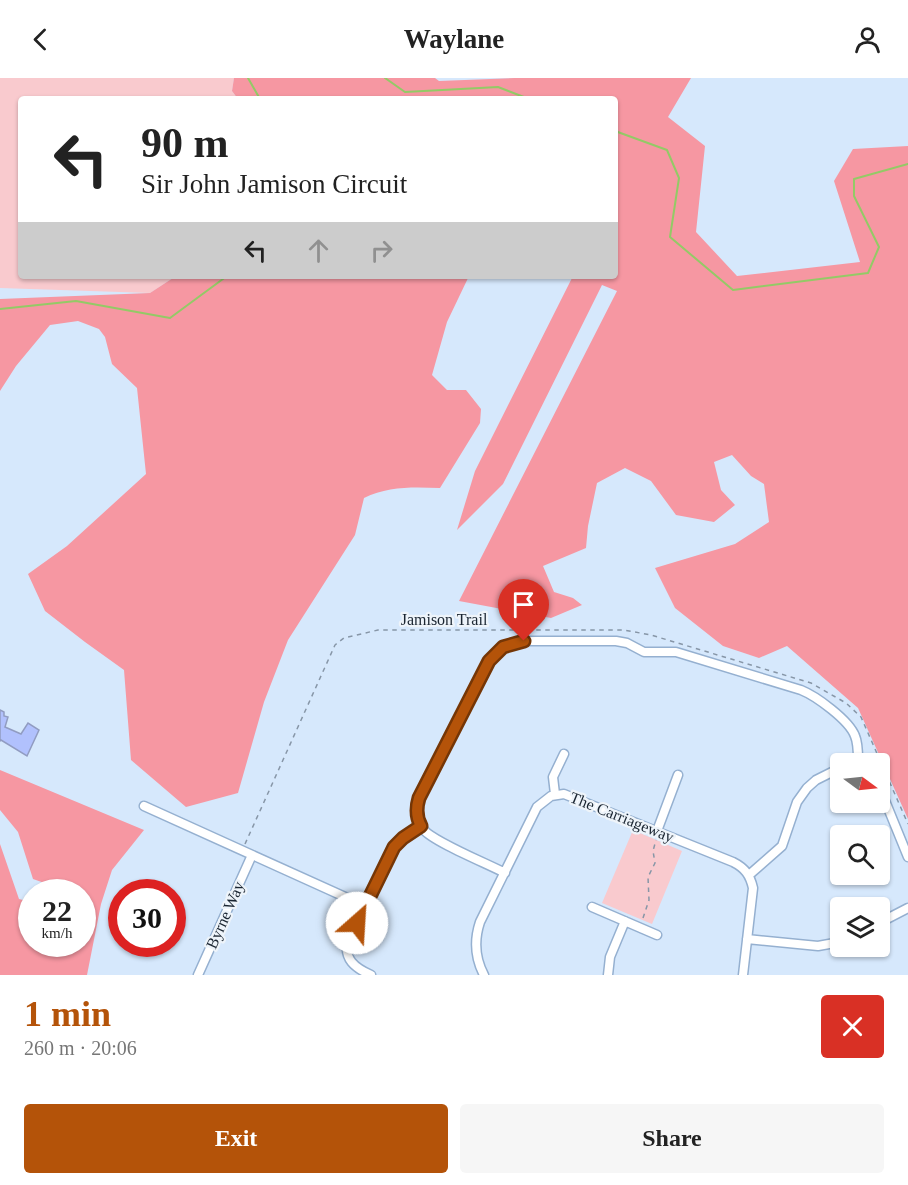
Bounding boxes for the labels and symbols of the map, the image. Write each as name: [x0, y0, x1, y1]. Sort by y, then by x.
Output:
pin: [498, 579, 549, 641]
street label: Jamison Trail: [401, 611, 488, 628]
north arrow: [830, 753, 890, 813]
street label: The Carriageway: [567, 788, 676, 847]
speed limit sign: 30: [108, 879, 186, 957]
street label: Byrne Way: [203, 879, 248, 952]
position arrow: [325, 891, 389, 955]

